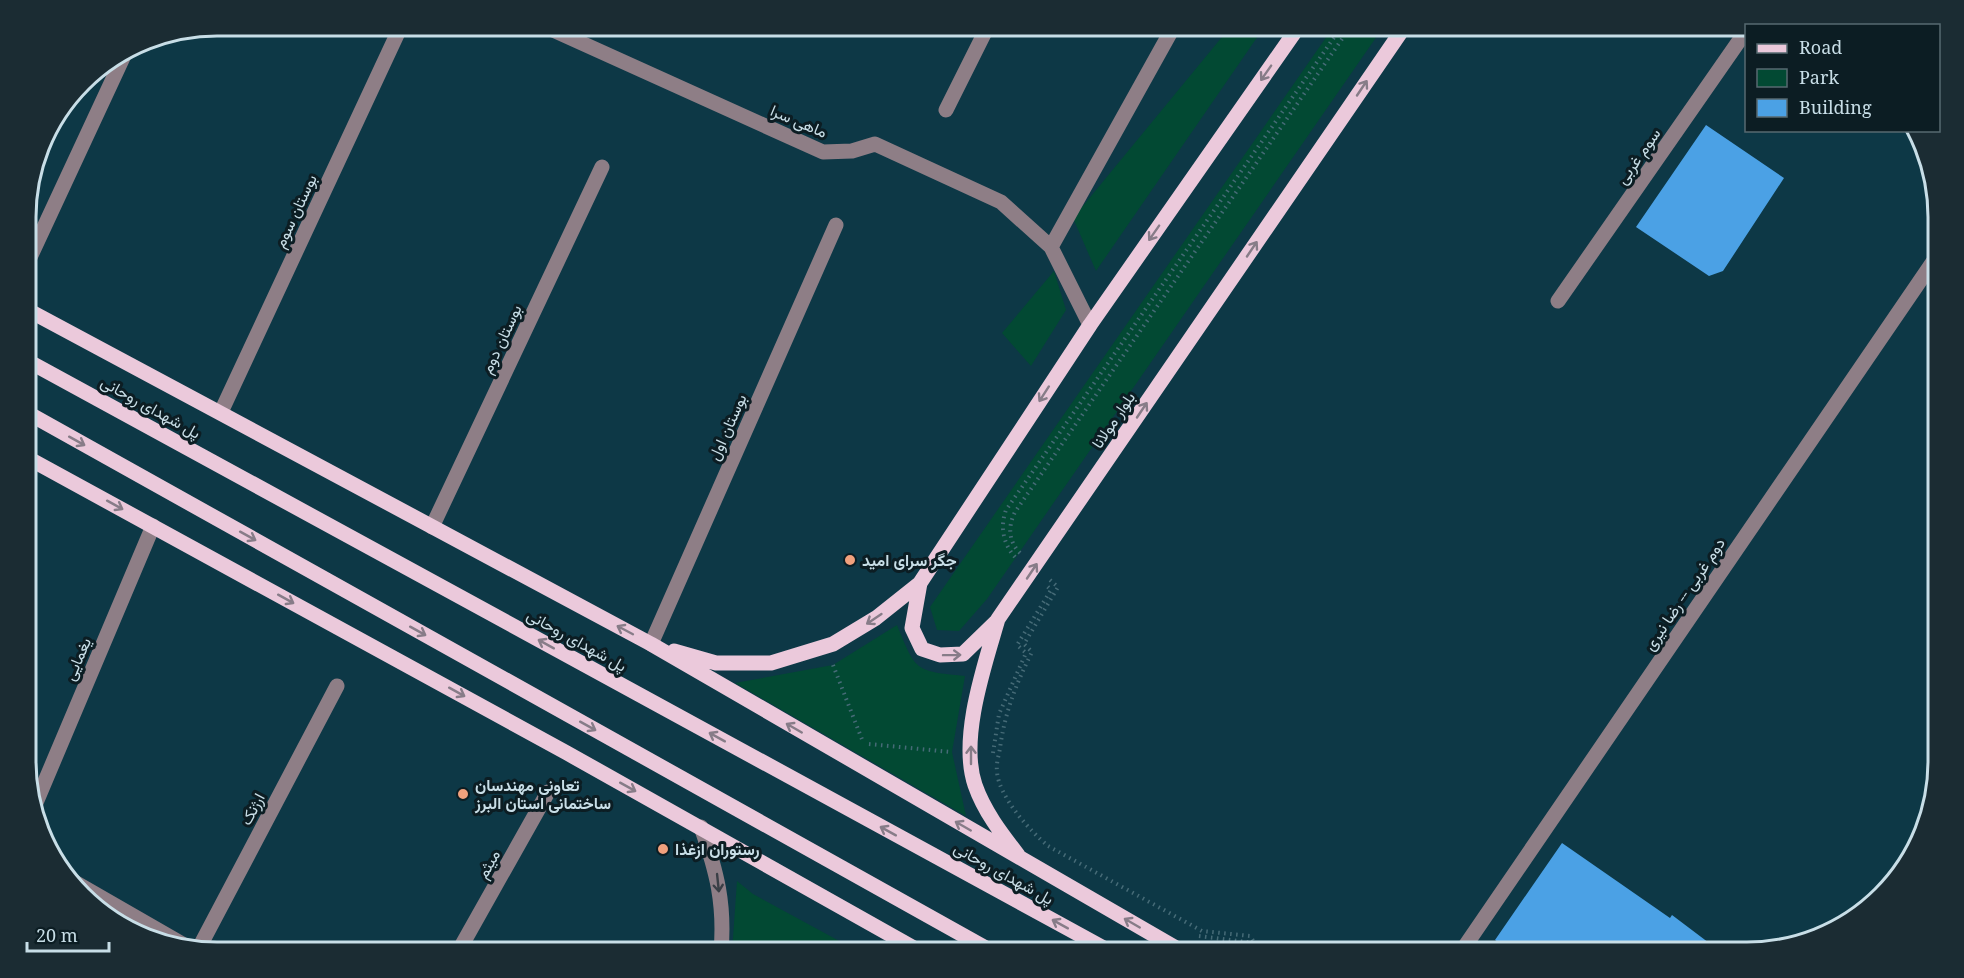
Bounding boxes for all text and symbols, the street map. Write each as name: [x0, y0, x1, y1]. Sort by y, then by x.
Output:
legend: [1745, 24, 1940, 132]
text: Road: [1799, 35, 1842, 59]
one-way arrow: [1260, 65, 1272, 81]
text: Park: [1799, 65, 1839, 89]
one-way arrow: [1356, 80, 1368, 97]
text: Building: [1799, 95, 1872, 119]
street label: ماهی سرا: [767, 99, 831, 143]
street label: سوم غربی: [1611, 123, 1665, 189]
street label: بوستان سوم: [268, 171, 322, 251]
one-way arrow: [1148, 224, 1160, 241]
one-way arrow: [1246, 241, 1258, 257]
street label: بوستان دوم: [475, 301, 527, 377]
street label: پل شهدای روحانی: [97, 371, 205, 444]
one-way arrow: [1038, 385, 1050, 402]
street label: بلوار مولانا: [1086, 387, 1140, 453]
street label: بوستان اول: [703, 390, 751, 464]
one-way arrow: [1136, 402, 1148, 418]
one-way arrow: [68, 436, 86, 447]
one-way arrow: [106, 499, 123, 511]
one-way arrow: [238, 531, 256, 542]
street label: دوم غربی -- رضا نیری: [1638, 533, 1730, 655]
place label: جگر سرای امید: [862, 549, 957, 571]
marker: جگر سرای امید: [843, 553, 857, 567]
one-way arrow: [1025, 562, 1038, 579]
one-way arrow: [277, 593, 294, 605]
street label: پل شهدای روحانی: [523, 604, 631, 677]
one-way arrow: [866, 613, 882, 625]
one-way arrow: [617, 624, 635, 635]
one-way arrow: [409, 625, 426, 637]
street label: یغمایی: [58, 634, 96, 684]
one-way arrow: [538, 638, 555, 650]
one-way arrow: [942, 649, 962, 660]
one-way arrow: [448, 686, 465, 698]
one-way arrow: [579, 720, 596, 732]
one-way arrow: [786, 721, 803, 733]
one-way arrow: [709, 731, 727, 742]
one-way arrow: [965, 746, 977, 766]
place label: تعاونی مهندسان ساختمانی استان البرز: [474, 774, 611, 814]
one-way arrow: [618, 782, 636, 793]
marker: تعاونی مهندسان ساختمانی استان البرز: [456, 787, 470, 801]
street label: ارژنک: [234, 789, 270, 829]
one-way arrow: [955, 820, 972, 832]
one-way arrow: [880, 825, 898, 836]
street label: پل شهدای روحانی: [950, 837, 1058, 910]
place label: رستوران ازغذا: [675, 838, 760, 860]
marker: رستوران ازغذا: [656, 842, 670, 856]
street label: میثم: [471, 845, 505, 883]
one-way arrow: [713, 872, 724, 892]
scale bar: [27, 915, 110, 953]
one-way arrow: [1124, 917, 1141, 929]
one-way arrow: [1051, 918, 1069, 929]
text: 20 m: [36, 923, 78, 947]

